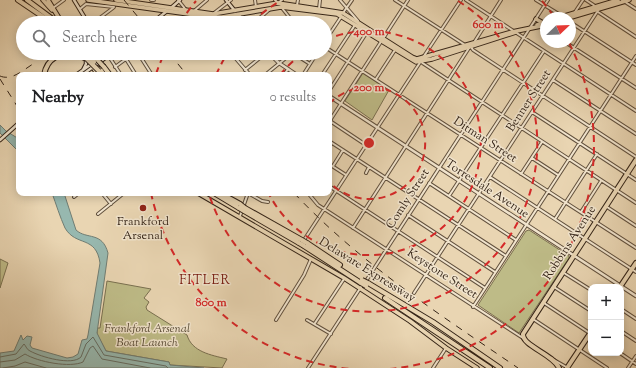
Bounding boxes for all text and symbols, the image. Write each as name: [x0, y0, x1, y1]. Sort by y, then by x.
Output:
north arrow: [540, 12, 576, 48]
search box: [16, 16, 332, 60]
text: 600 m: [472, 16, 504, 34]
text: 400 m: [352, 23, 385, 41]
icon: search: [30, 27, 52, 49]
text: Search here: [62, 28, 137, 49]
street label: Benner Street: [502, 66, 556, 136]
text: 200 m: [354, 79, 384, 97]
text: Nearby: [32, 86, 84, 110]
text: 0 results: [270, 89, 316, 107]
street label: Ditman Street: [449, 113, 521, 167]
centre of rings: [362, 136, 376, 150]
street label: Torresdale Avenue: [441, 155, 533, 223]
street label: Comly Street: [382, 165, 434, 233]
street label: Robbins Avenue: [539, 202, 601, 284]
marker: Frankford Arsenal: [138, 203, 148, 213]
place label: Frankford Arsenal: [117, 213, 169, 245]
street label: Delaware Expressway: [315, 233, 419, 307]
street label: Keystone Street: [403, 244, 481, 304]
district label: FITLER: [179, 272, 231, 290]
map controls: [588, 284, 624, 356]
button: +: [588, 284, 624, 320]
text: 800 m: [195, 294, 227, 312]
park label: Frankford Arsenal Boat Launch: [104, 320, 190, 352]
button: −: [588, 320, 624, 356]

